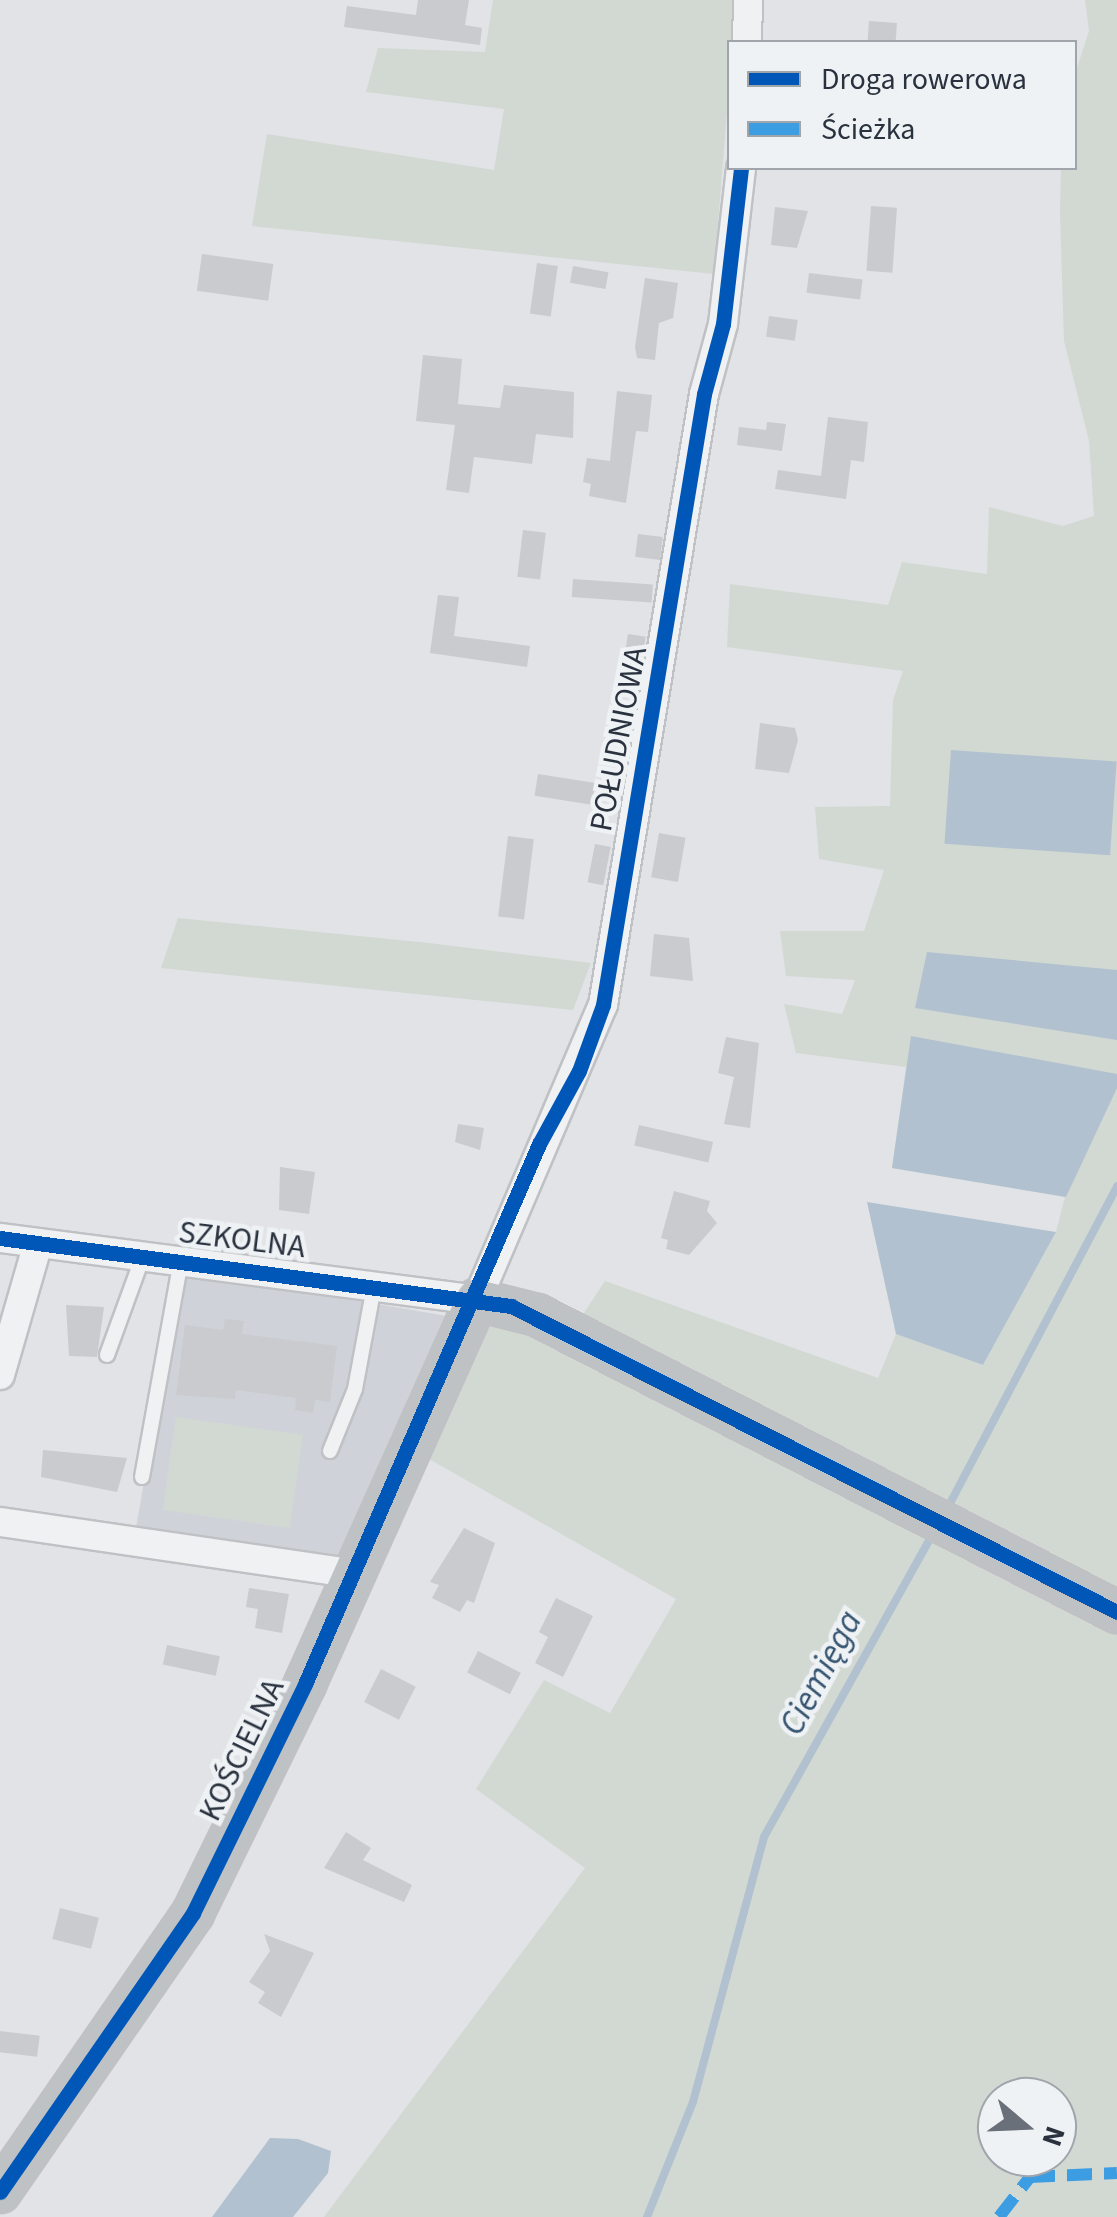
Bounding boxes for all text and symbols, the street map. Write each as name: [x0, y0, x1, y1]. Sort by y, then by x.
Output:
legend: [727, 40, 1077, 170]
text: Droga rowerowa: [821, 58, 1027, 101]
text: Ścieżka: [821, 108, 915, 151]
street label: POŁUDNIOWA: [582, 643, 656, 835]
street label: SZKOLNA: [177, 1213, 307, 1267]
water label: Ciemięga: [771, 1604, 871, 1742]
street label: KOŚCIELNA: [191, 1673, 293, 1827]
north arrow: [977, 2077, 1077, 2177]
text: N: [1032, 2121, 1075, 2151]

